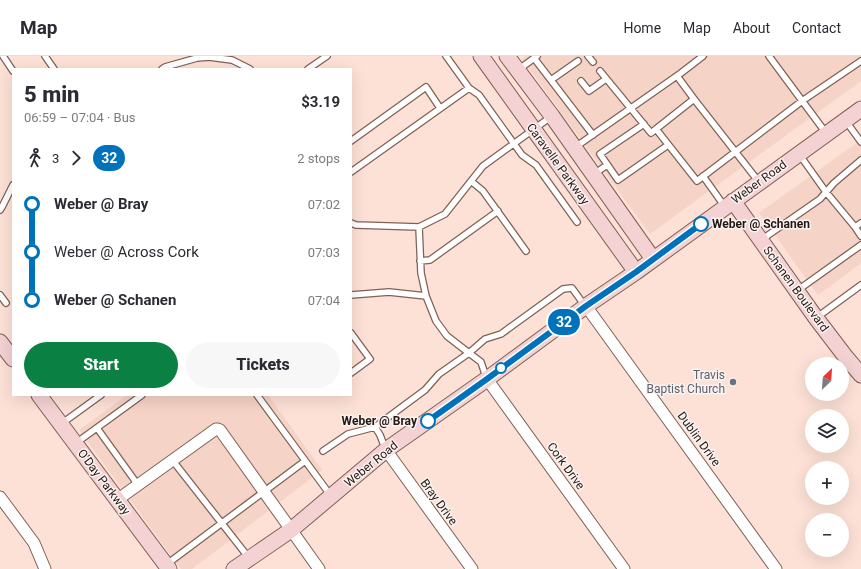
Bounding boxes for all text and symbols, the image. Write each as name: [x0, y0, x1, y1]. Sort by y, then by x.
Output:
text: Map: [20, 16, 58, 39]
text: Home: [623, 20, 661, 36]
text: Map: [683, 20, 711, 36]
text: About: [733, 20, 770, 36]
text: Contact: [792, 20, 841, 36]
text: 5 min: [24, 82, 79, 107]
text: $3.19: [301, 93, 340, 111]
text: 06:59 – 07:04 · Bus: [24, 110, 136, 125]
street label: Caravelle Parkway: [524, 121, 592, 208]
icon: walk: [24, 147, 46, 169]
icon: forward: [65, 147, 87, 169]
text: 32: [101, 150, 117, 166]
text: 3: [52, 151, 59, 166]
text: 2 stops: [297, 151, 340, 166]
street label: Weber Road: [729, 157, 789, 207]
text: Weber @ Bray: [54, 195, 148, 213]
text: 07:02: [308, 197, 340, 212]
marker: Weber @ Schanen: [693, 216, 709, 232]
place label: Weber @ Schanen: [712, 217, 810, 231]
text: Weber @ Across Cork: [54, 243, 199, 261]
street label: Schanen Boulevard: [760, 244, 832, 334]
text: 07:03: [308, 245, 340, 260]
text: Weber @ Schanen: [54, 291, 176, 309]
text: 07:04: [308, 293, 340, 308]
line badge: 32: [546, 309, 582, 335]
text: 32: [556, 314, 572, 330]
button: Start: [24, 342, 178, 388]
button: Tickets: [186, 342, 340, 388]
north arrow: [805, 357, 849, 401]
map controls: [805, 357, 849, 557]
unlabelled marker: [495, 362, 507, 374]
place label: Travis Baptist Church: [646, 368, 725, 396]
marker: Travis Baptist Church: [728, 377, 738, 387]
street label: Dublin Drive: [675, 409, 723, 469]
button: layers: [805, 409, 849, 453]
marker: Weber @ Bray: [420, 413, 436, 429]
place label: Weber @ Bray: [342, 414, 418, 428]
street label: Weber Road: [342, 438, 400, 490]
street label: Cork Drive: [544, 440, 588, 492]
street label: O'Day Parkway: [75, 446, 133, 518]
button: +: [805, 461, 849, 505]
street label: Bray Drive: [418, 476, 460, 528]
button: −: [805, 513, 849, 557]

